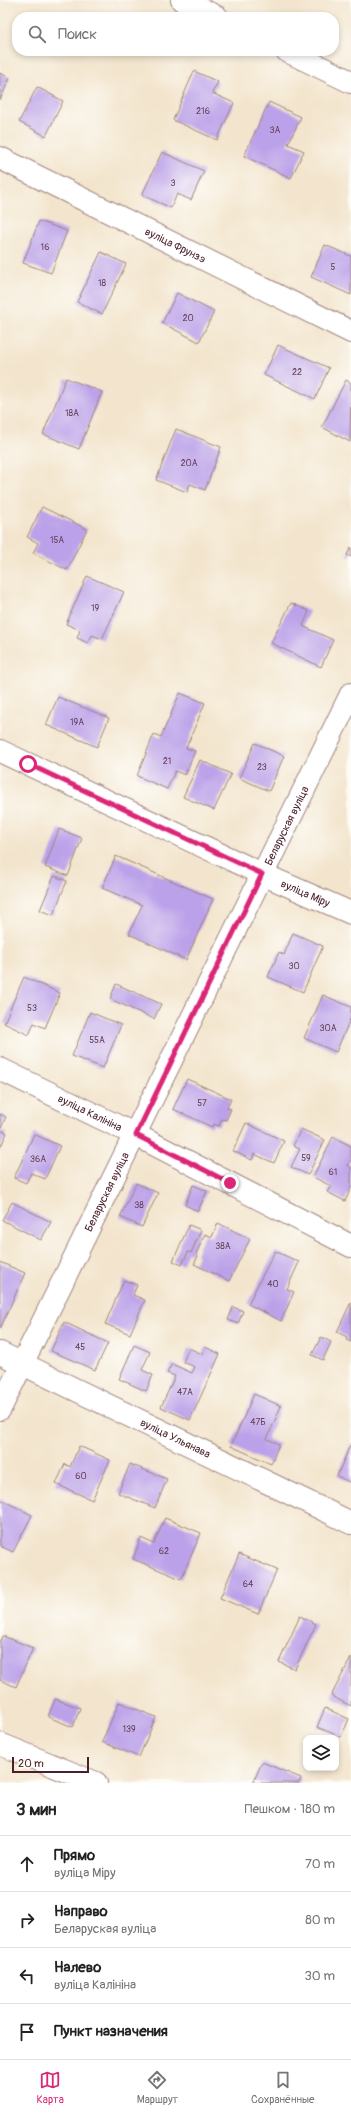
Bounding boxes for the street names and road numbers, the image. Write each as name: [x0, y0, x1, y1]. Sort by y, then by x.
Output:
street label: вуліца Фрунзэ: [143, 225, 208, 266]
street label: Беларуская вуліца: [262, 784, 312, 868]
street label: вуліца Міру: [279, 877, 332, 910]
street label: вуліца Калініна: [56, 1092, 124, 1134]
street label: Беларуская вуліца: [82, 1150, 132, 1234]
street label: вуліца Ульянава: [138, 1416, 212, 1461]

